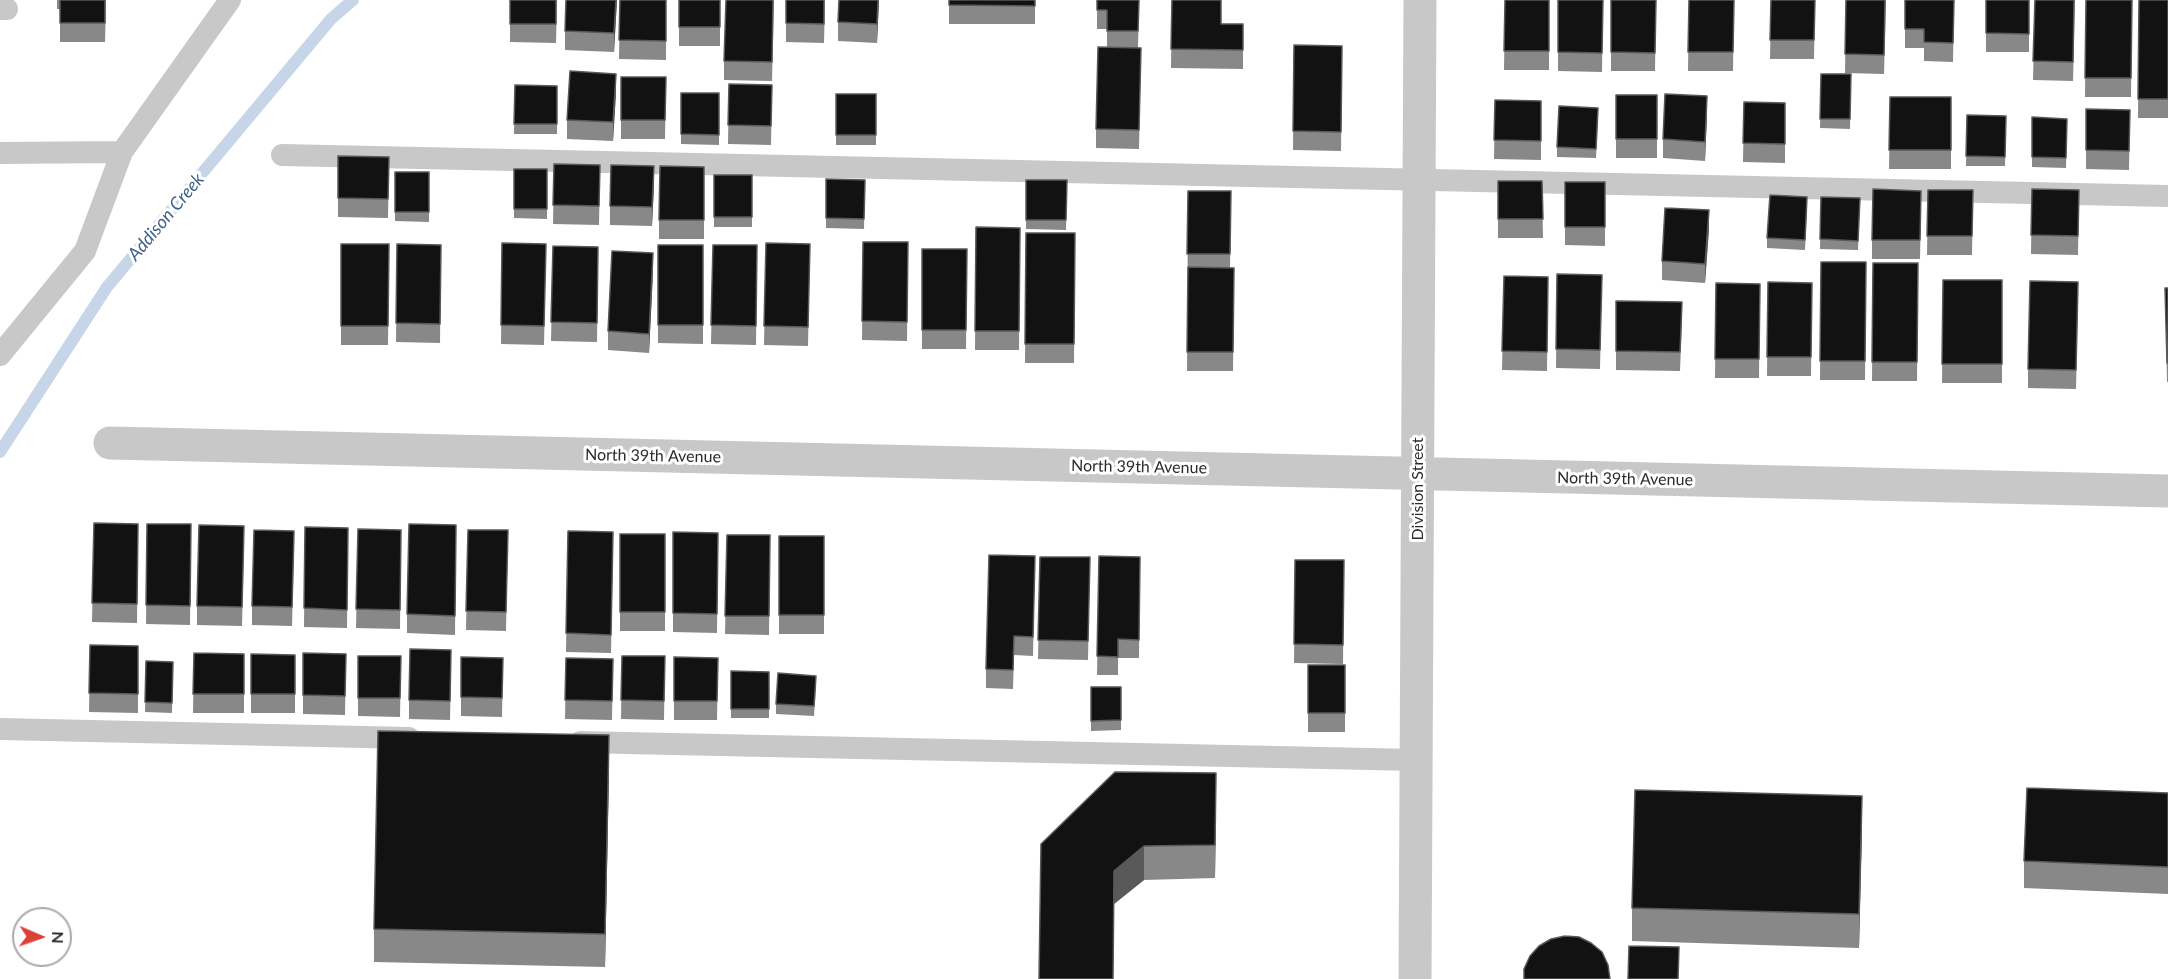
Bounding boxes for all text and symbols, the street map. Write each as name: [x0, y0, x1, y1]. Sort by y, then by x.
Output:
water label: Addison Creek: [123, 169, 209, 265]
street label: Division Street: [1408, 438, 1428, 540]
street label: North 39th Avenue: [585, 445, 721, 467]
street label: North 39th Avenue: [1071, 456, 1207, 478]
street label: North 39th Avenue: [1557, 468, 1693, 490]
north arrow: [12, 907, 72, 967]
text: N: [49, 931, 68, 944]

